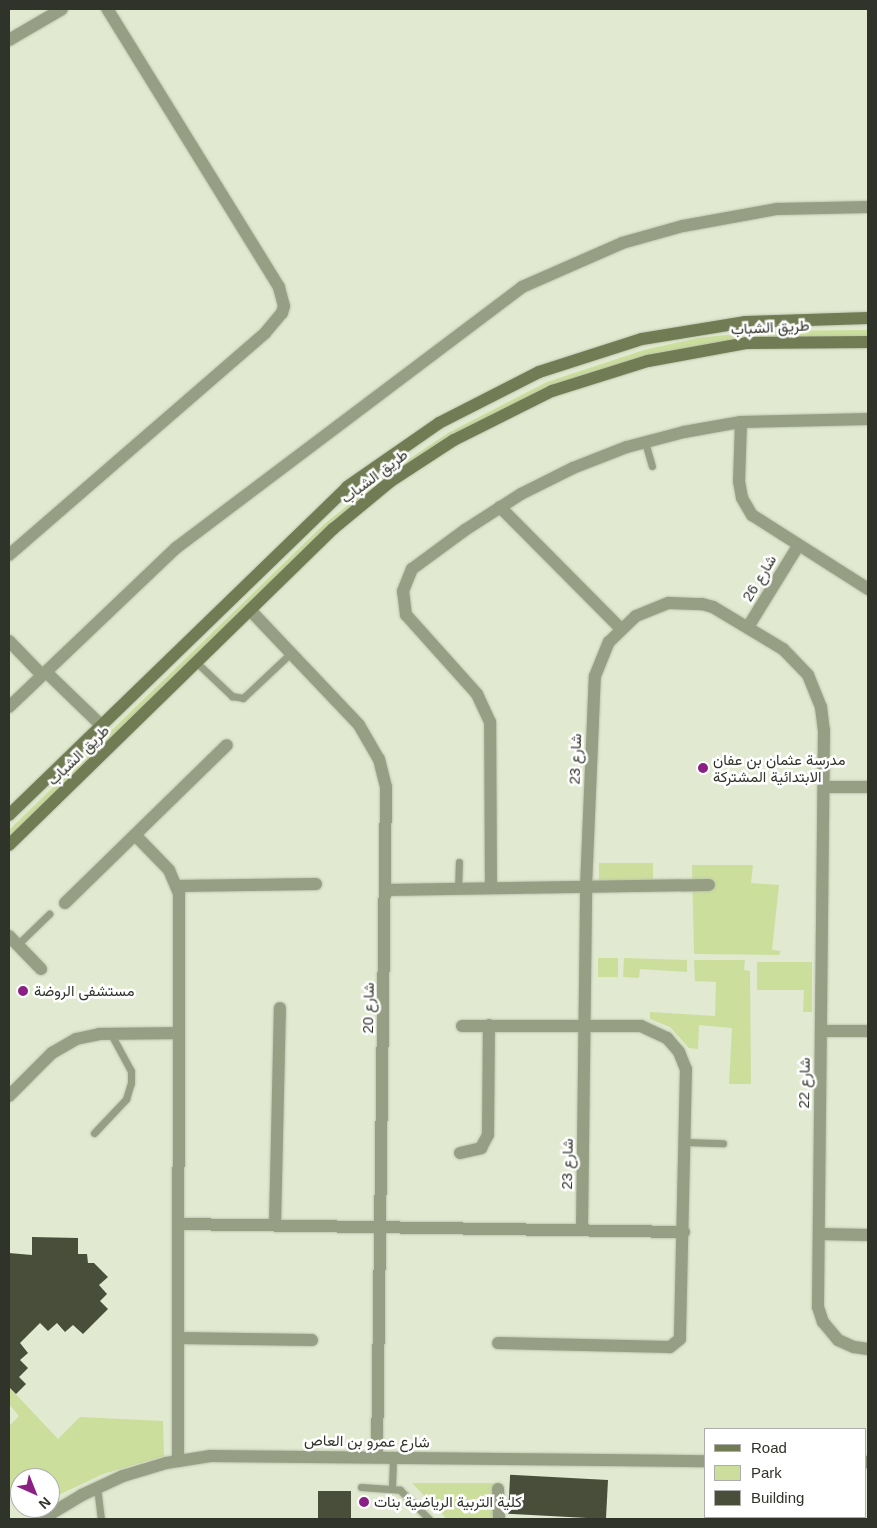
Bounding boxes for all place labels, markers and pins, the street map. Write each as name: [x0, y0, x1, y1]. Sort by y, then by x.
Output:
place label: مدرسة عثمان بن عفان الابتدائية المشتركة: [713, 750, 846, 785]
marker: مدرسة عثمان بن عفان الابتدائية المشتركة: [697, 762, 709, 774]
place label: مستشفى الروضة: [34, 982, 134, 1000]
marker: مستشفى الروضة: [16, 984, 30, 998]
place label: كلية التربية الرياضية بنات: [374, 1493, 522, 1511]
marker: كلية التربية الرياضية بنات: [358, 1496, 370, 1508]

